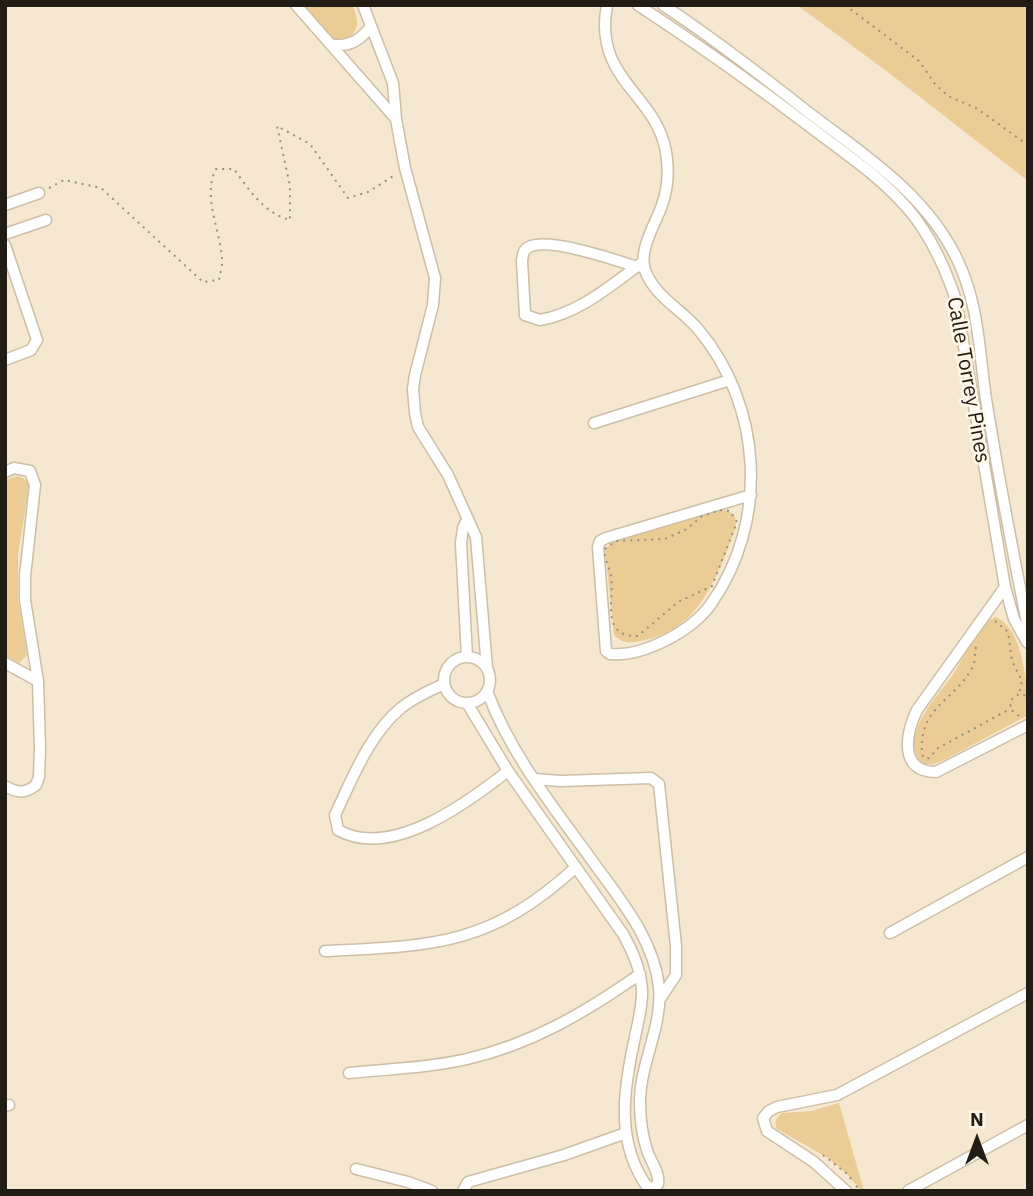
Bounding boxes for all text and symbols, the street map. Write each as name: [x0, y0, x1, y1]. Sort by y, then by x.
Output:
street label: Calle Torrey Pines: [941, 295, 995, 465]
north arrow: [942, 1105, 1012, 1175]
text: N: [970, 1107, 984, 1131]

